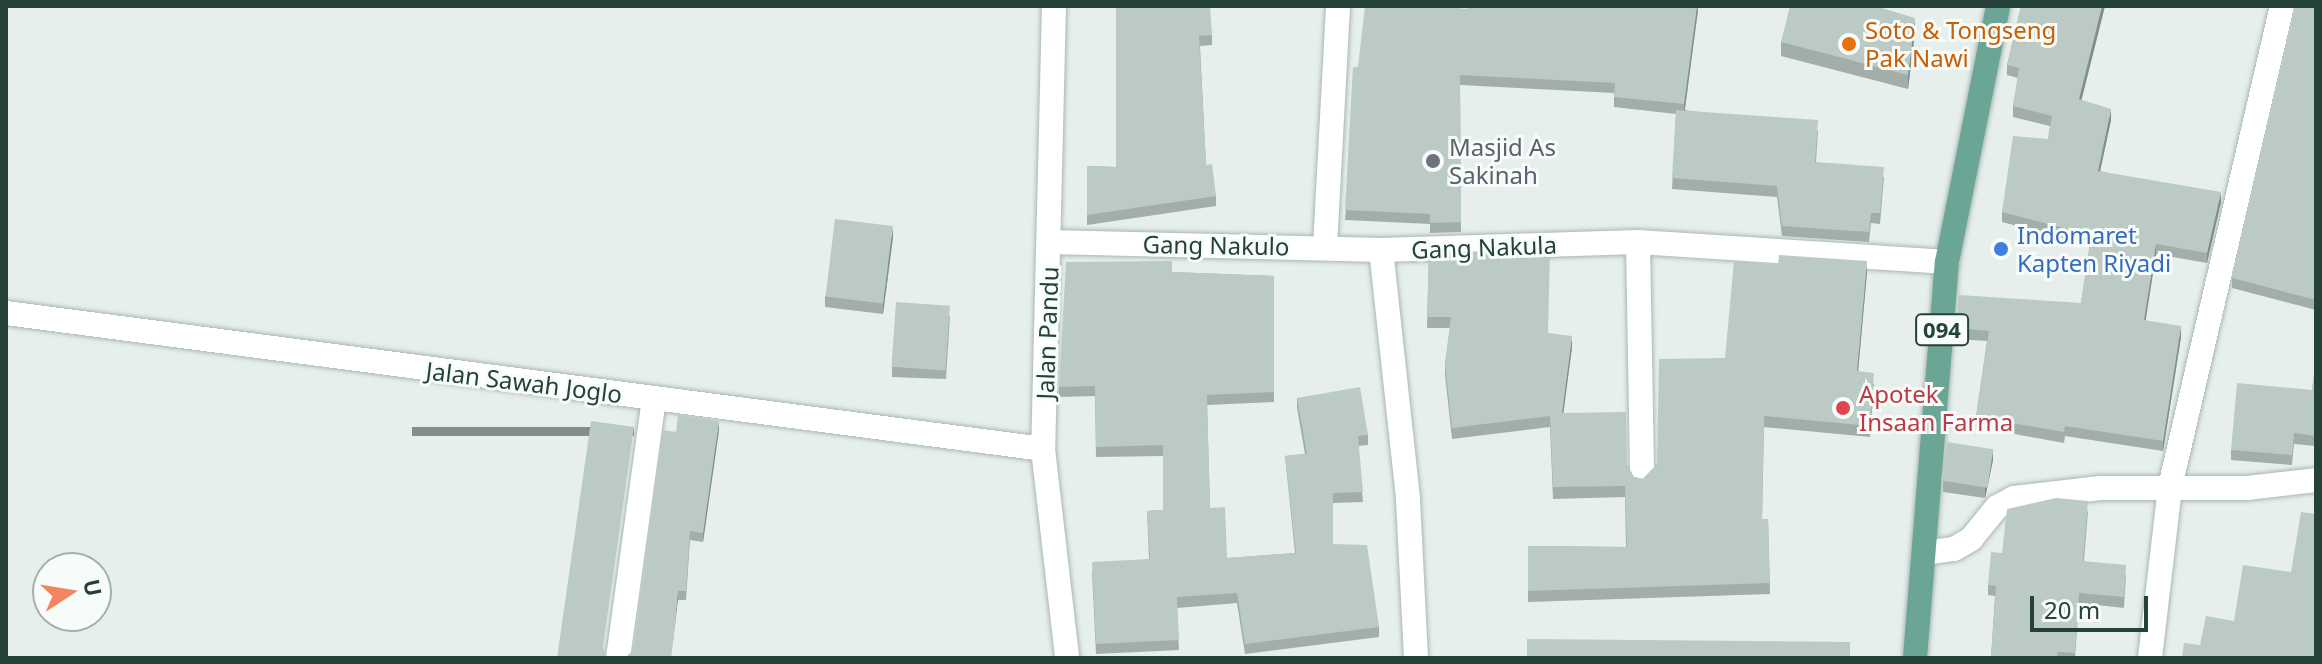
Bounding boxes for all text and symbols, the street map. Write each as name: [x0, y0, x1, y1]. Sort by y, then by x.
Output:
place label: Soto & Tongseng Pak Nawi: [1865, 16, 2056, 72]
marker: Soto & Tongseng Pak Nawi: [1840, 35, 1858, 53]
place label: Masjid As Sakinah: [1449, 133, 1556, 189]
marker: Masjid As Sakinah: [1424, 152, 1442, 170]
place label: Indomaret Kapten Riyadi: [2017, 221, 2171, 277]
street label: Gang Nakulo: [1142, 229, 1290, 261]
street label: Gang Nakula: [1411, 230, 1557, 264]
marker: Indomaret Kapten Riyadi: [1992, 240, 2010, 258]
street label: Jalan Pandu: [1030, 266, 1064, 400]
road number: 094: [1914, 312, 1970, 348]
street label: Jalan Sawah Joglo: [424, 356, 624, 408]
place label: Apotek Insaan Farma: [1859, 380, 2013, 436]
marker: Apotek Insaan Farma: [1834, 399, 1852, 417]
north arrow: [32, 552, 112, 632]
text: U: [77, 576, 110, 599]
scale bar: [2034, 580, 2152, 630]
text: 20 m: [2044, 593, 2100, 626]

